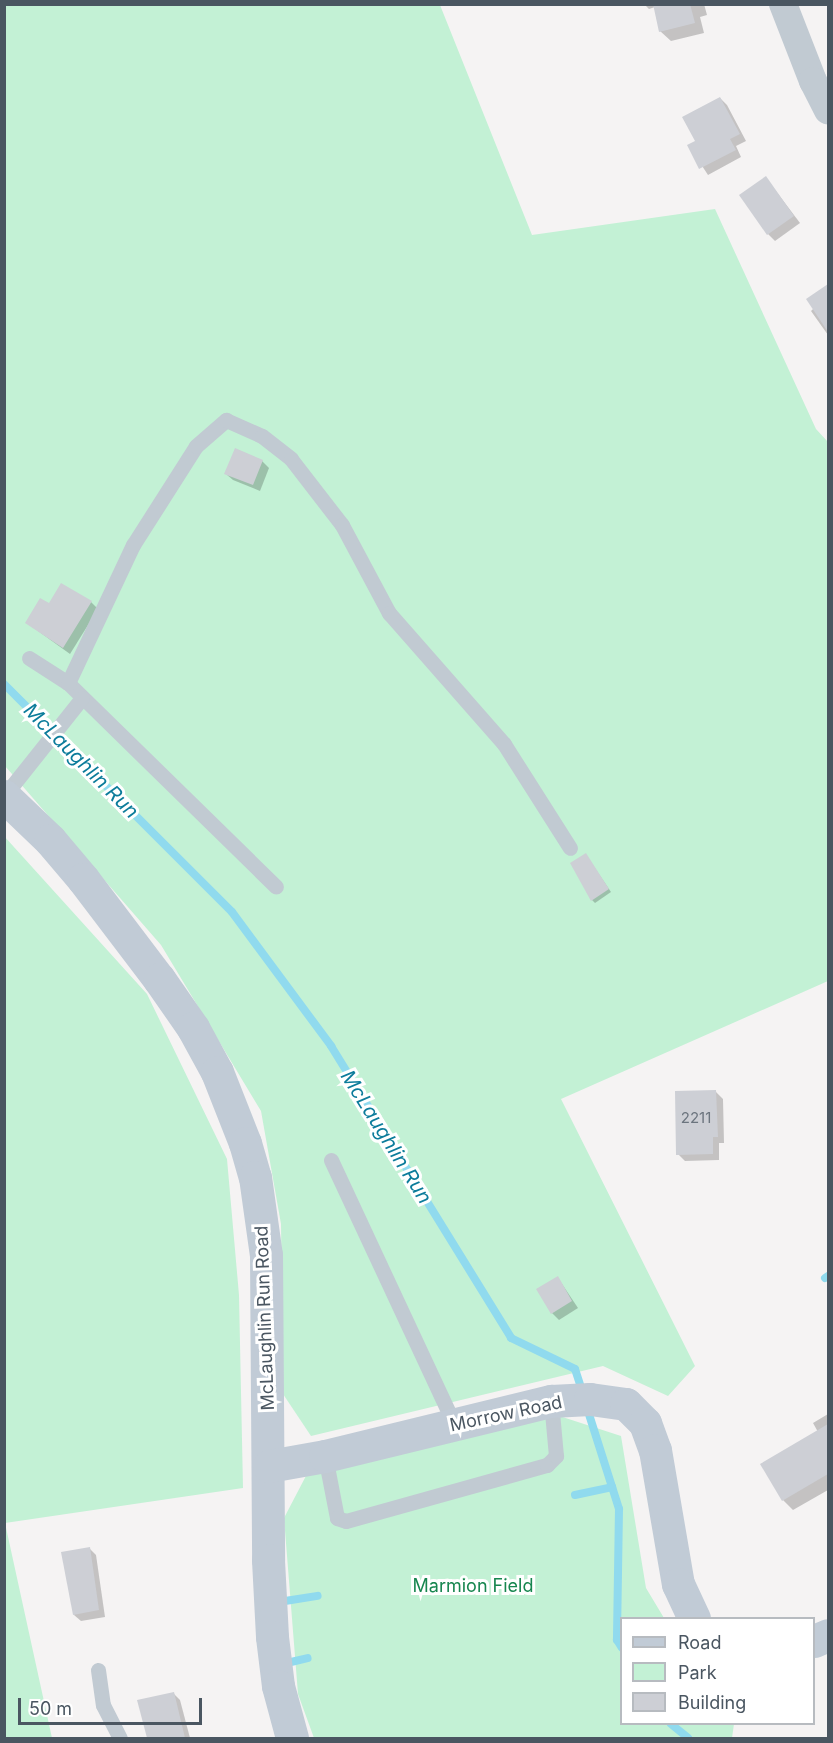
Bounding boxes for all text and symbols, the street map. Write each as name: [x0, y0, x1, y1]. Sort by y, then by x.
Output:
water label: McLaughlin Run: [19, 699, 143, 823]
water label: McLaughlin Run: [335, 1066, 437, 1208]
house number: 2211: [681, 1109, 711, 1127]
street label: McLaughlin Run Road: [251, 1225, 279, 1411]
street label: Morrow Road: [448, 1392, 564, 1436]
park label: Marmion Field: [413, 1575, 533, 1597]
legend: [620, 1617, 815, 1725]
text: Road: [678, 1632, 721, 1653]
text: Park: [678, 1662, 717, 1683]
scale bar: [21, 1686, 206, 1724]
text: Building: [678, 1692, 746, 1713]
text: 50 m: [29, 1698, 72, 1719]

